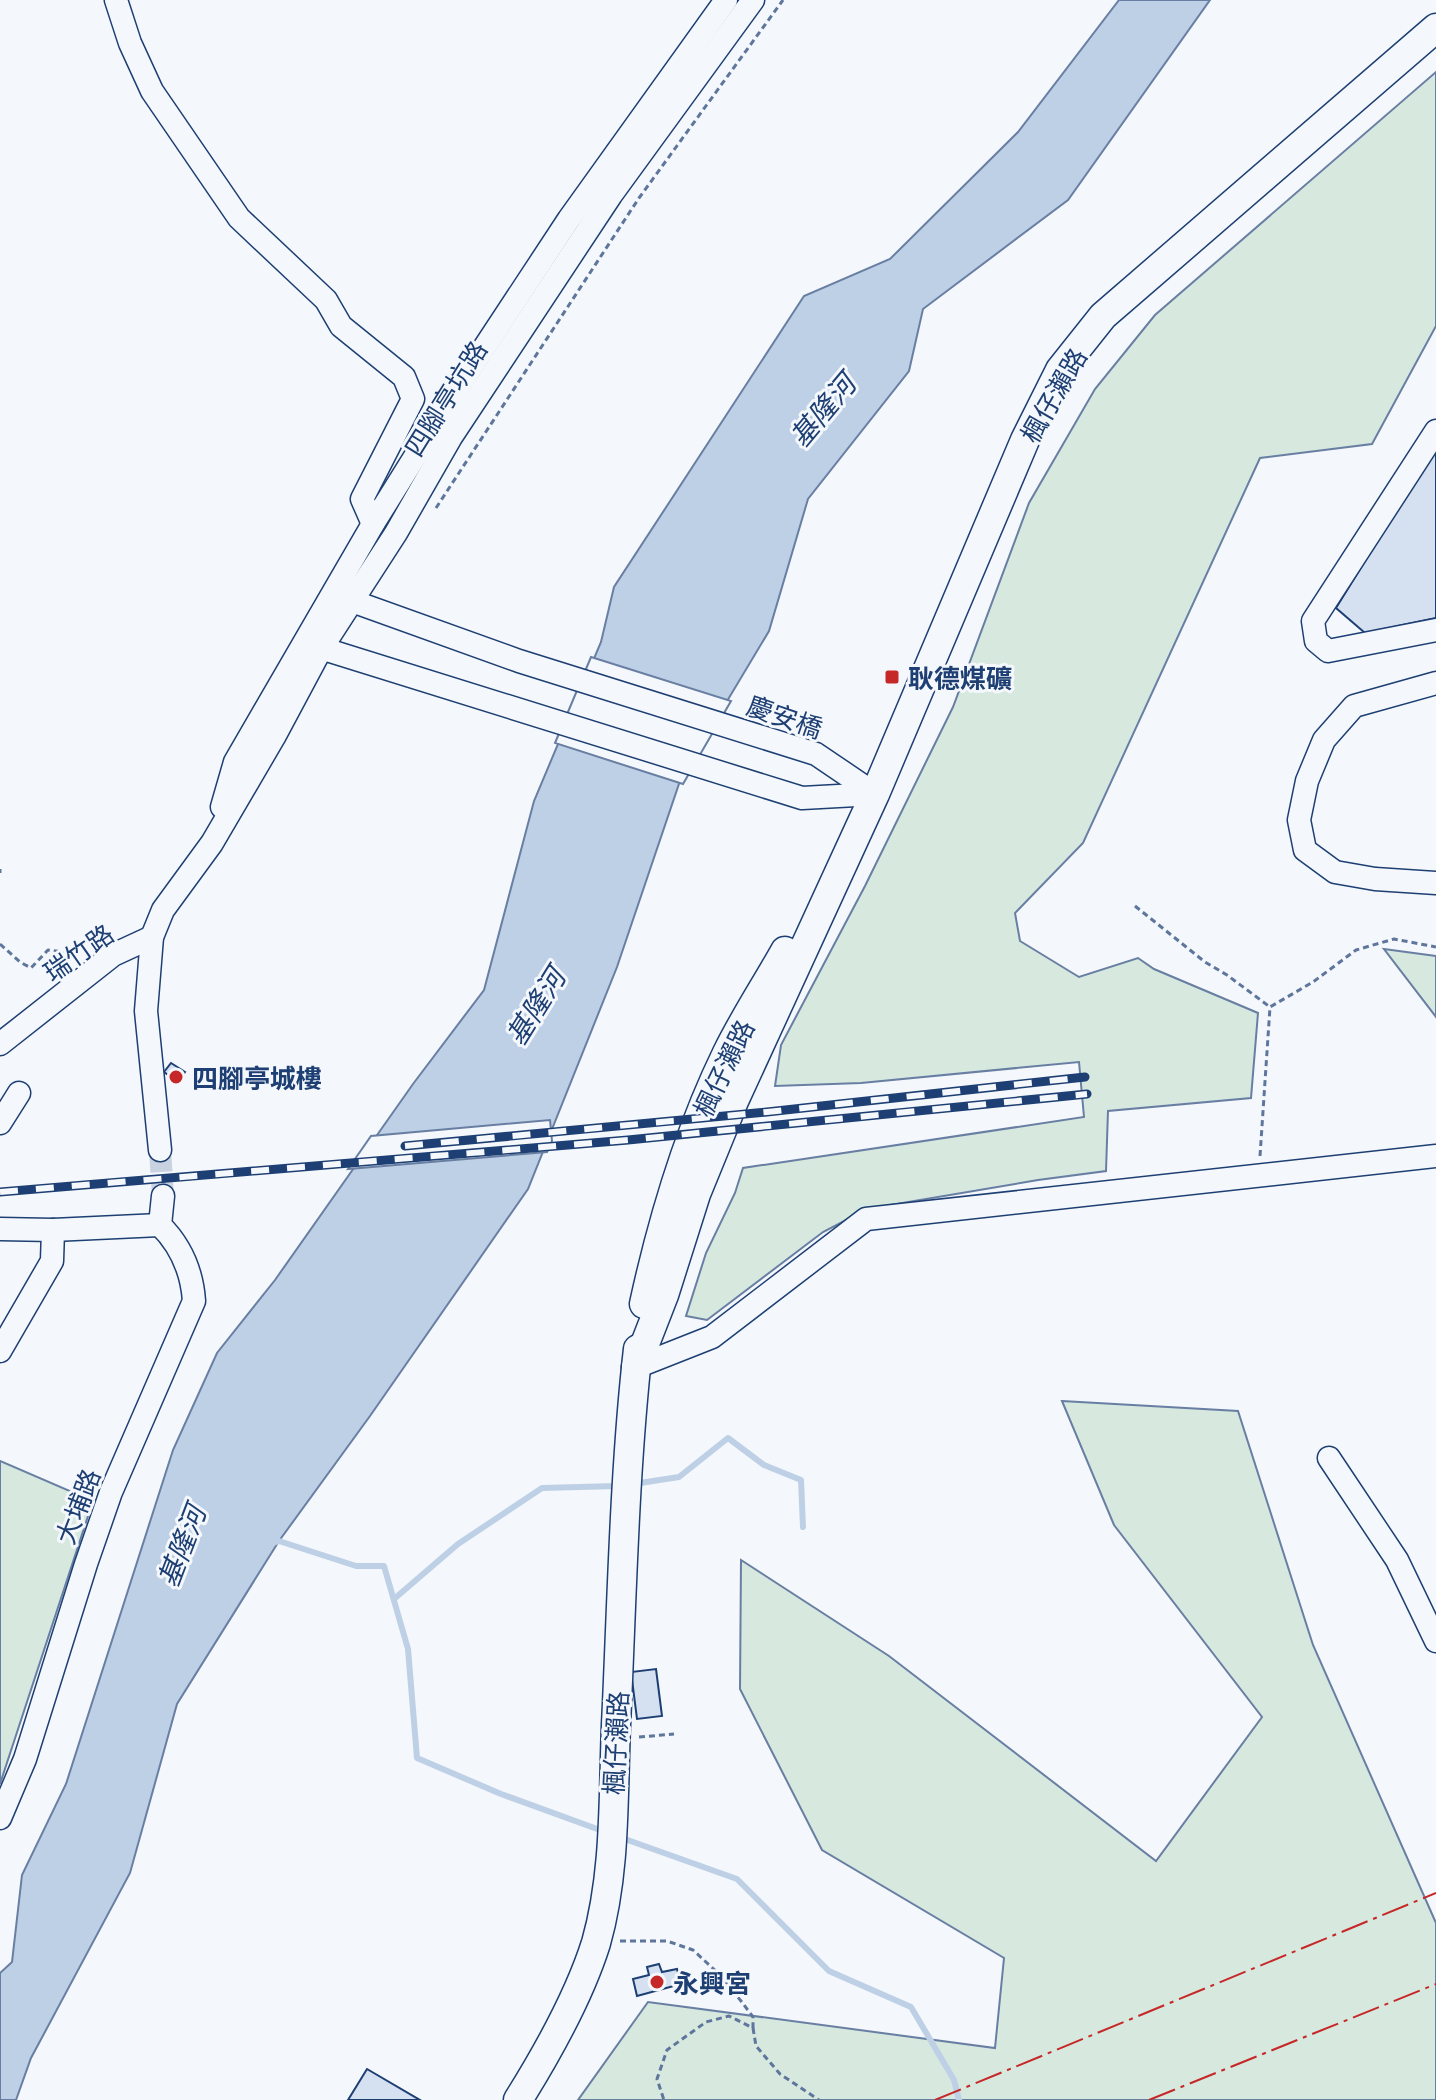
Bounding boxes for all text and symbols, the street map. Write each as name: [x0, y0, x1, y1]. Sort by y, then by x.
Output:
street label: 四腳亭坑路: [397, 335, 493, 461]
street label: 楓仔瀨路: [1014, 342, 1092, 448]
water label: 基隆河: [782, 363, 865, 453]
place label: 耿德煤礦: [908, 662, 1012, 693]
marker: 耿德煤礦: [883, 668, 901, 686]
street label: 慶安橋: [743, 689, 827, 743]
street label: 瑞竹路: [37, 917, 119, 987]
water label: 基隆河: [498, 957, 574, 1051]
street label: 楓仔瀨路: [686, 1014, 760, 1122]
place label: 四腳亭城樓: [192, 1062, 322, 1093]
marker: 四腳亭城樓: [167, 1068, 185, 1086]
street label: 大埔路: [49, 1464, 105, 1548]
water label: 基隆河: [150, 1496, 214, 1591]
street label: 楓仔瀨路: [597, 1690, 633, 1796]
place label: 永興宮: [673, 1967, 751, 1998]
marker: 永興宮: [648, 1973, 666, 1991]

